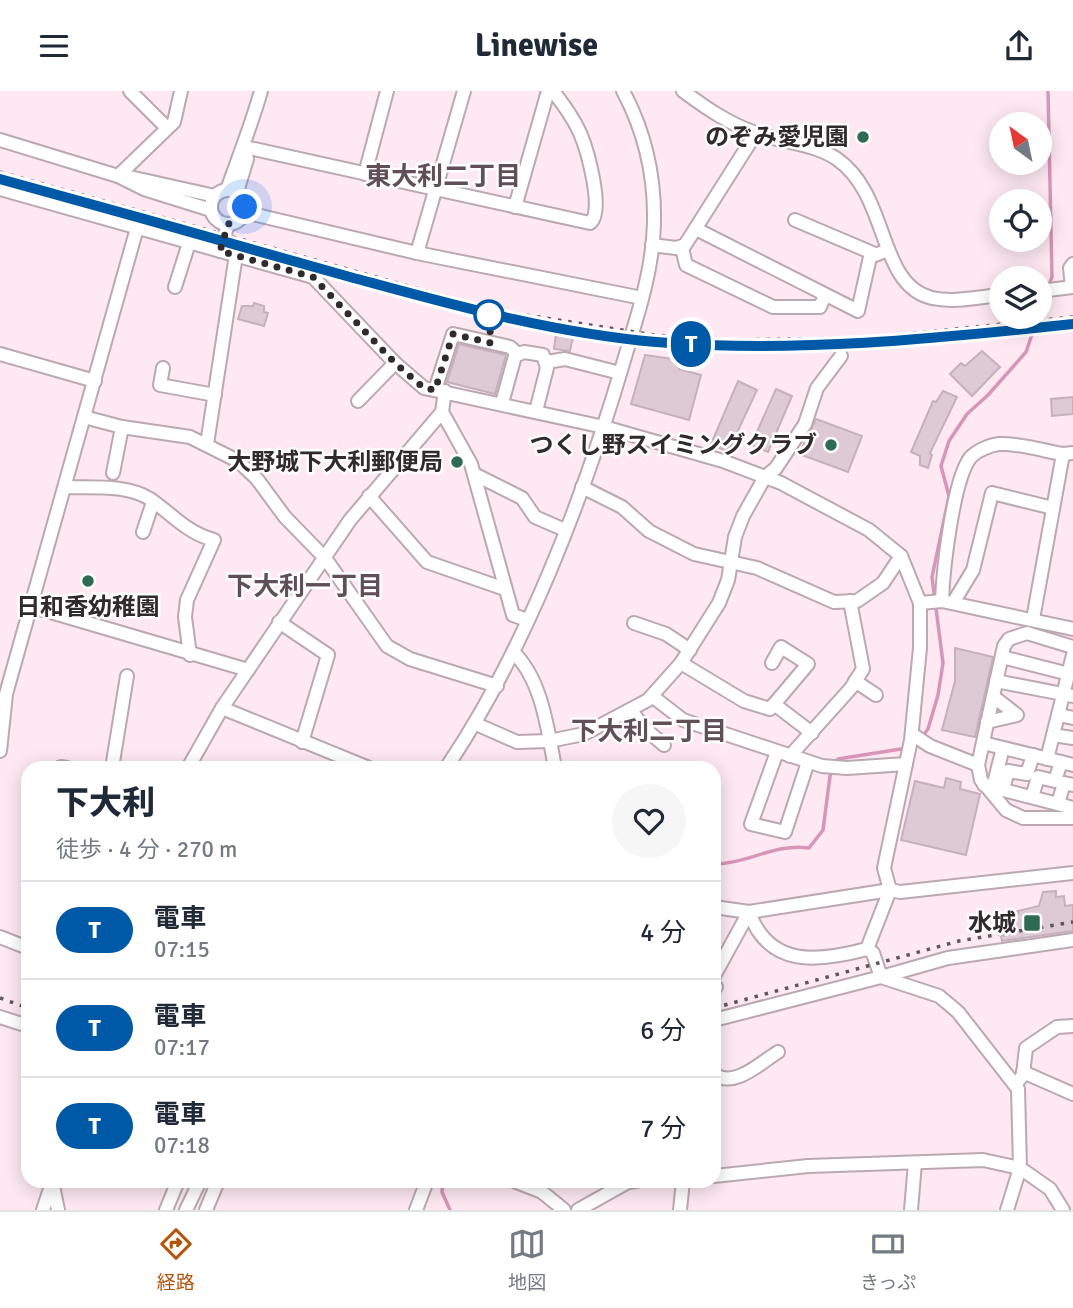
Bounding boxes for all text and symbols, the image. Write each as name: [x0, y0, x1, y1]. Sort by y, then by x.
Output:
text: Linewise: [475, 26, 598, 65]
icon: menu: [35, 27, 73, 65]
icon: share: [1000, 27, 1038, 65]
north arrow: [989, 112, 1052, 175]
map controls: [989, 112, 1052, 329]
place label: のぞみ愛児園: [705, 122, 849, 152]
marker: のぞみ愛児園: [855, 129, 871, 145]
district label: 東大利二丁目: [365, 161, 521, 193]
your location: [227, 189, 262, 224]
button: locate: [989, 189, 1052, 252]
button: layers: [989, 266, 1052, 329]
unlabelled marker: [474, 300, 504, 330]
line badge: T: [668, 321, 714, 367]
text: T: [685, 329, 697, 359]
place label: つくし野スイミングクラブ: [529, 430, 817, 460]
marker: つくし野スイミングクラブ: [823, 437, 839, 453]
place label: 大野城下大利郵便局: [227, 447, 443, 477]
marker: 大野城下大利郵便局: [449, 454, 465, 470]
district label: 下大利一丁目: [227, 571, 383, 603]
marker: 日和香幼稚園: [80, 573, 96, 589]
place label: 日和香幼稚園: [16, 592, 160, 622]
district label: 下大利二丁目: [571, 716, 727, 748]
text: 下大利: [56, 783, 155, 824]
button: heart: [612, 784, 686, 858]
text: 徒歩 · 4 分 · 270 m: [56, 835, 237, 864]
text: 電車: [154, 903, 206, 935]
place label: 水城: [968, 908, 1016, 938]
marker: 水城: [1022, 913, 1042, 933]
text: T: [88, 915, 101, 945]
text: 4 分: [640, 917, 686, 949]
text: 07:15: [154, 935, 210, 964]
text: 電車: [154, 1001, 206, 1033]
text: T: [88, 1013, 101, 1043]
text: 6 分: [640, 1015, 686, 1047]
text: 07:17: [154, 1033, 210, 1062]
text: 電車: [154, 1099, 206, 1131]
text: T: [88, 1111, 101, 1141]
text: 7 分: [640, 1113, 686, 1145]
text: 07:18: [154, 1131, 210, 1160]
tab: 経路: [157, 1225, 195, 1295]
tab: 地図: [508, 1225, 546, 1295]
tab: きっぷ: [860, 1225, 916, 1295]

